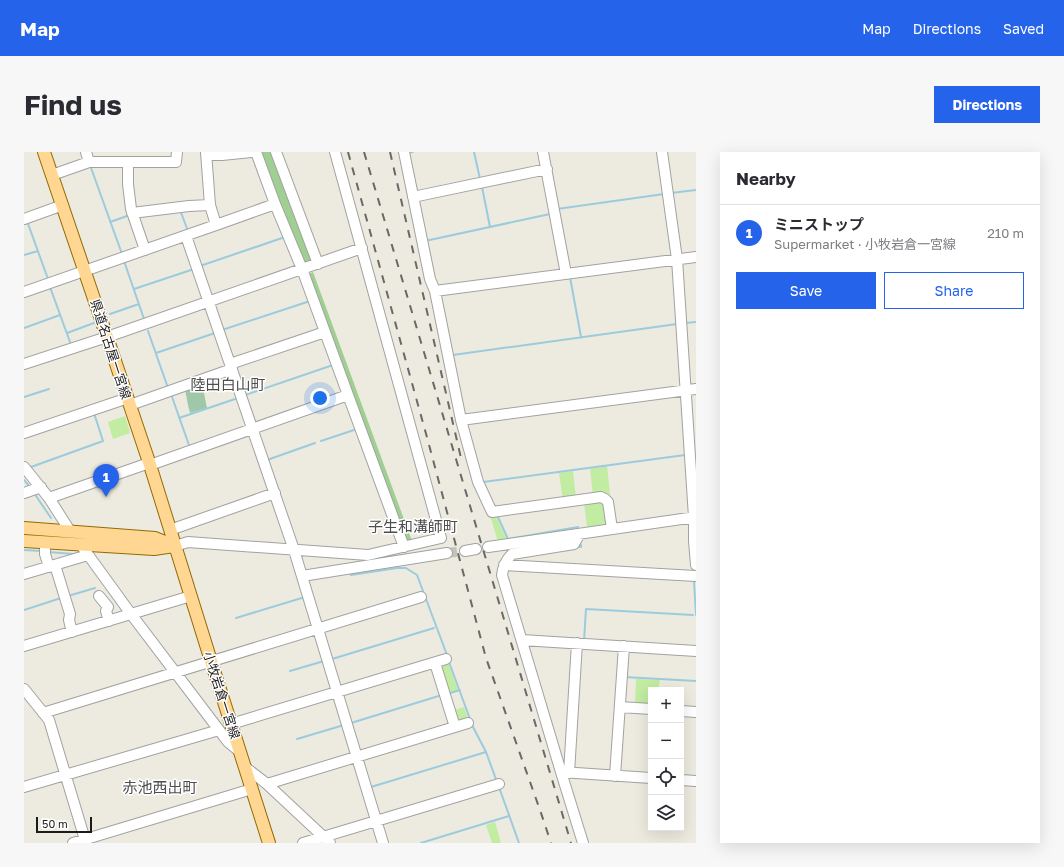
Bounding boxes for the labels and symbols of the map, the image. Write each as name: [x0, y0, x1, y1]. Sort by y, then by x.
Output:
street label: 県道名古屋一宮線: [87, 297, 135, 401]
district label: 陸田白山町: [190, 375, 266, 393]
your location: [310, 388, 330, 408]
pin: 1: [93, 464, 119, 497]
district label: 子生和溝師町: [368, 517, 458, 535]
street label: 小牧岩倉一宮線: [200, 649, 244, 741]
district label: 赤池西出町: [122, 778, 198, 796]
scale bar: [36, 815, 92, 834]

